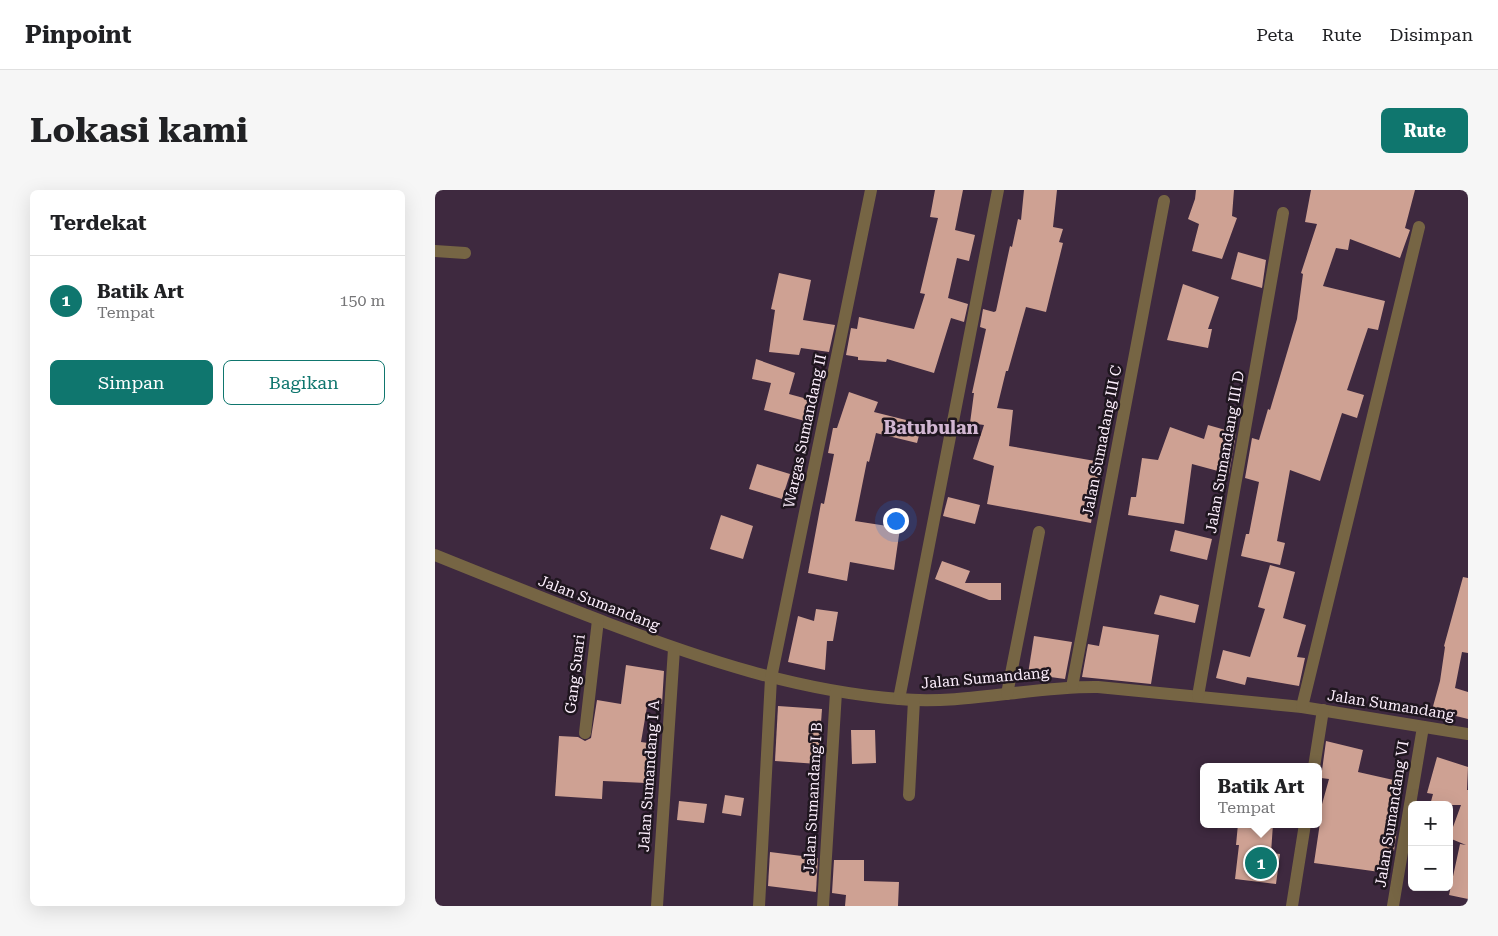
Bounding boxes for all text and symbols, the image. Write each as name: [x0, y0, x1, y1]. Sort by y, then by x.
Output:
text: Pinpoint: [25, 21, 131, 49]
text: Peta: [1256, 24, 1294, 45]
text: Rute: [1322, 24, 1362, 45]
text: Disimpan: [1390, 24, 1473, 45]
button: Rute: [1381, 108, 1468, 153]
text: Lokasi kami: [30, 110, 248, 151]
text: Terdekat: [50, 211, 147, 235]
text: Batik Art: [97, 280, 184, 303]
text: 1: [62, 291, 70, 310]
text: 150 m: [339, 291, 385, 310]
text: Tempat: [97, 303, 155, 322]
street label: Wargas Sumandang II: [780, 352, 830, 510]
button: Simpan: [50, 360, 213, 405]
button: Bagikan: [223, 360, 385, 405]
street label: Jalan Sumadang III C: [1078, 363, 1126, 518]
street label: Jalan Sumandang III D: [1202, 369, 1248, 535]
district label: Batubulan: [883, 417, 979, 438]
your location: [883, 508, 909, 534]
street label: Jalan Sumandang: [536, 572, 663, 635]
street label: Gang Suari: [561, 633, 589, 715]
street label: Jalan Sumandang: [920, 663, 1050, 693]
street label: Jalan Sumandang: [1326, 686, 1456, 724]
street label: Jalan Sumandang I A: [635, 699, 663, 853]
street label: Jalan Sumandang I B: [800, 722, 826, 874]
street label: Jalan Sumandang VI: [1371, 739, 1413, 889]
popup: [1200, 763, 1322, 828]
text: Batik Art: [1218, 775, 1304, 798]
text: Tempat: [1218, 798, 1275, 817]
map controls: [1408, 801, 1453, 891]
button: +: [1408, 801, 1453, 846]
pin: 1: [1245, 844, 1277, 882]
button: −: [1408, 846, 1453, 891]

